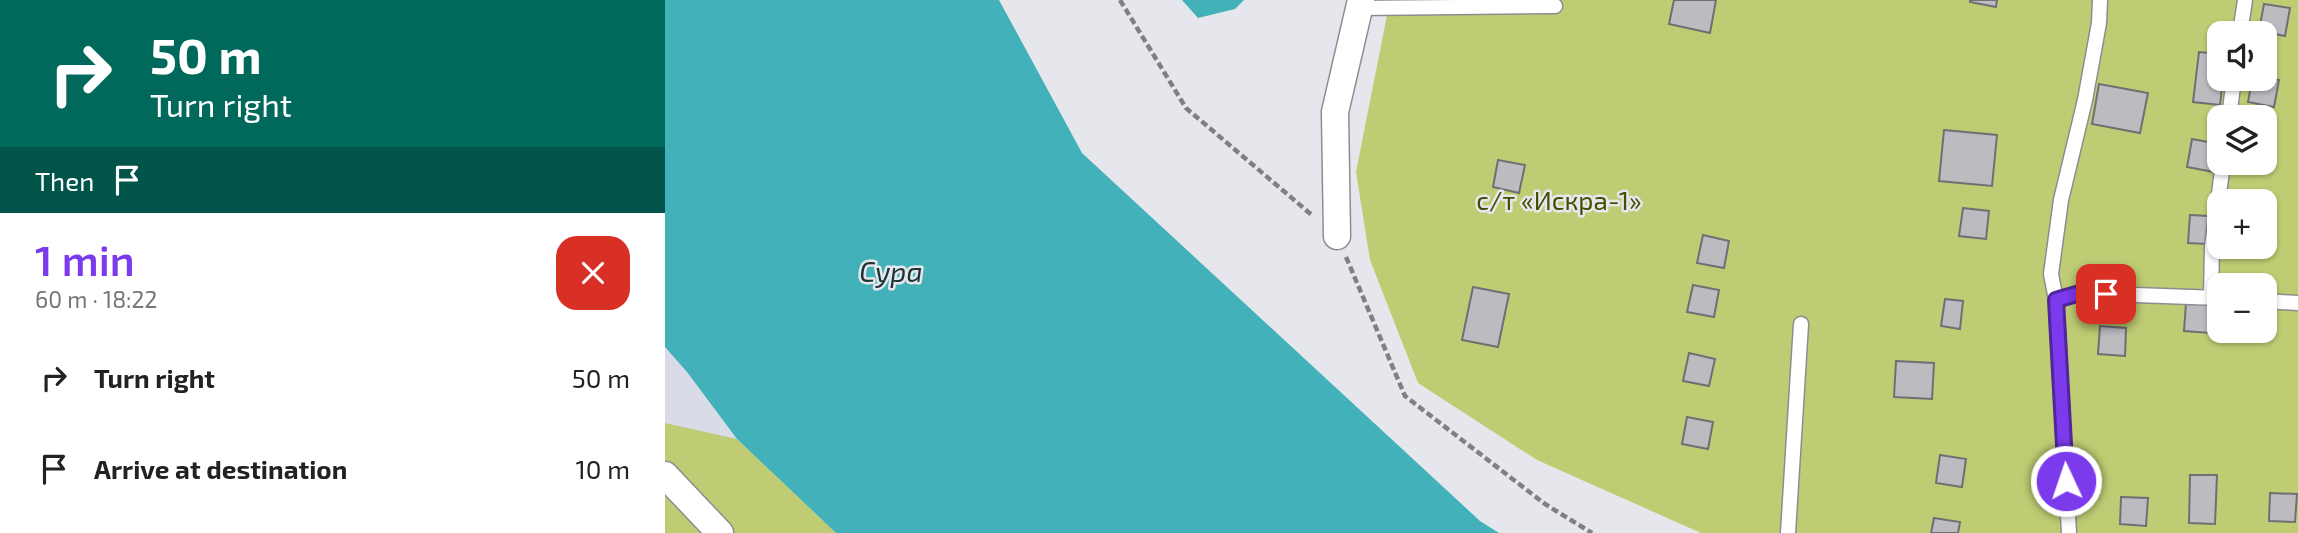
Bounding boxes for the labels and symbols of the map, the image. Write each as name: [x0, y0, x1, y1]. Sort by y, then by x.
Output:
park label: с/т «Искра-1»: [1476, 184, 1642, 215]
water label: Сура: [859, 254, 923, 288]
pin: [2076, 264, 2136, 324]
position arrow: [2029, 444, 2103, 518]

